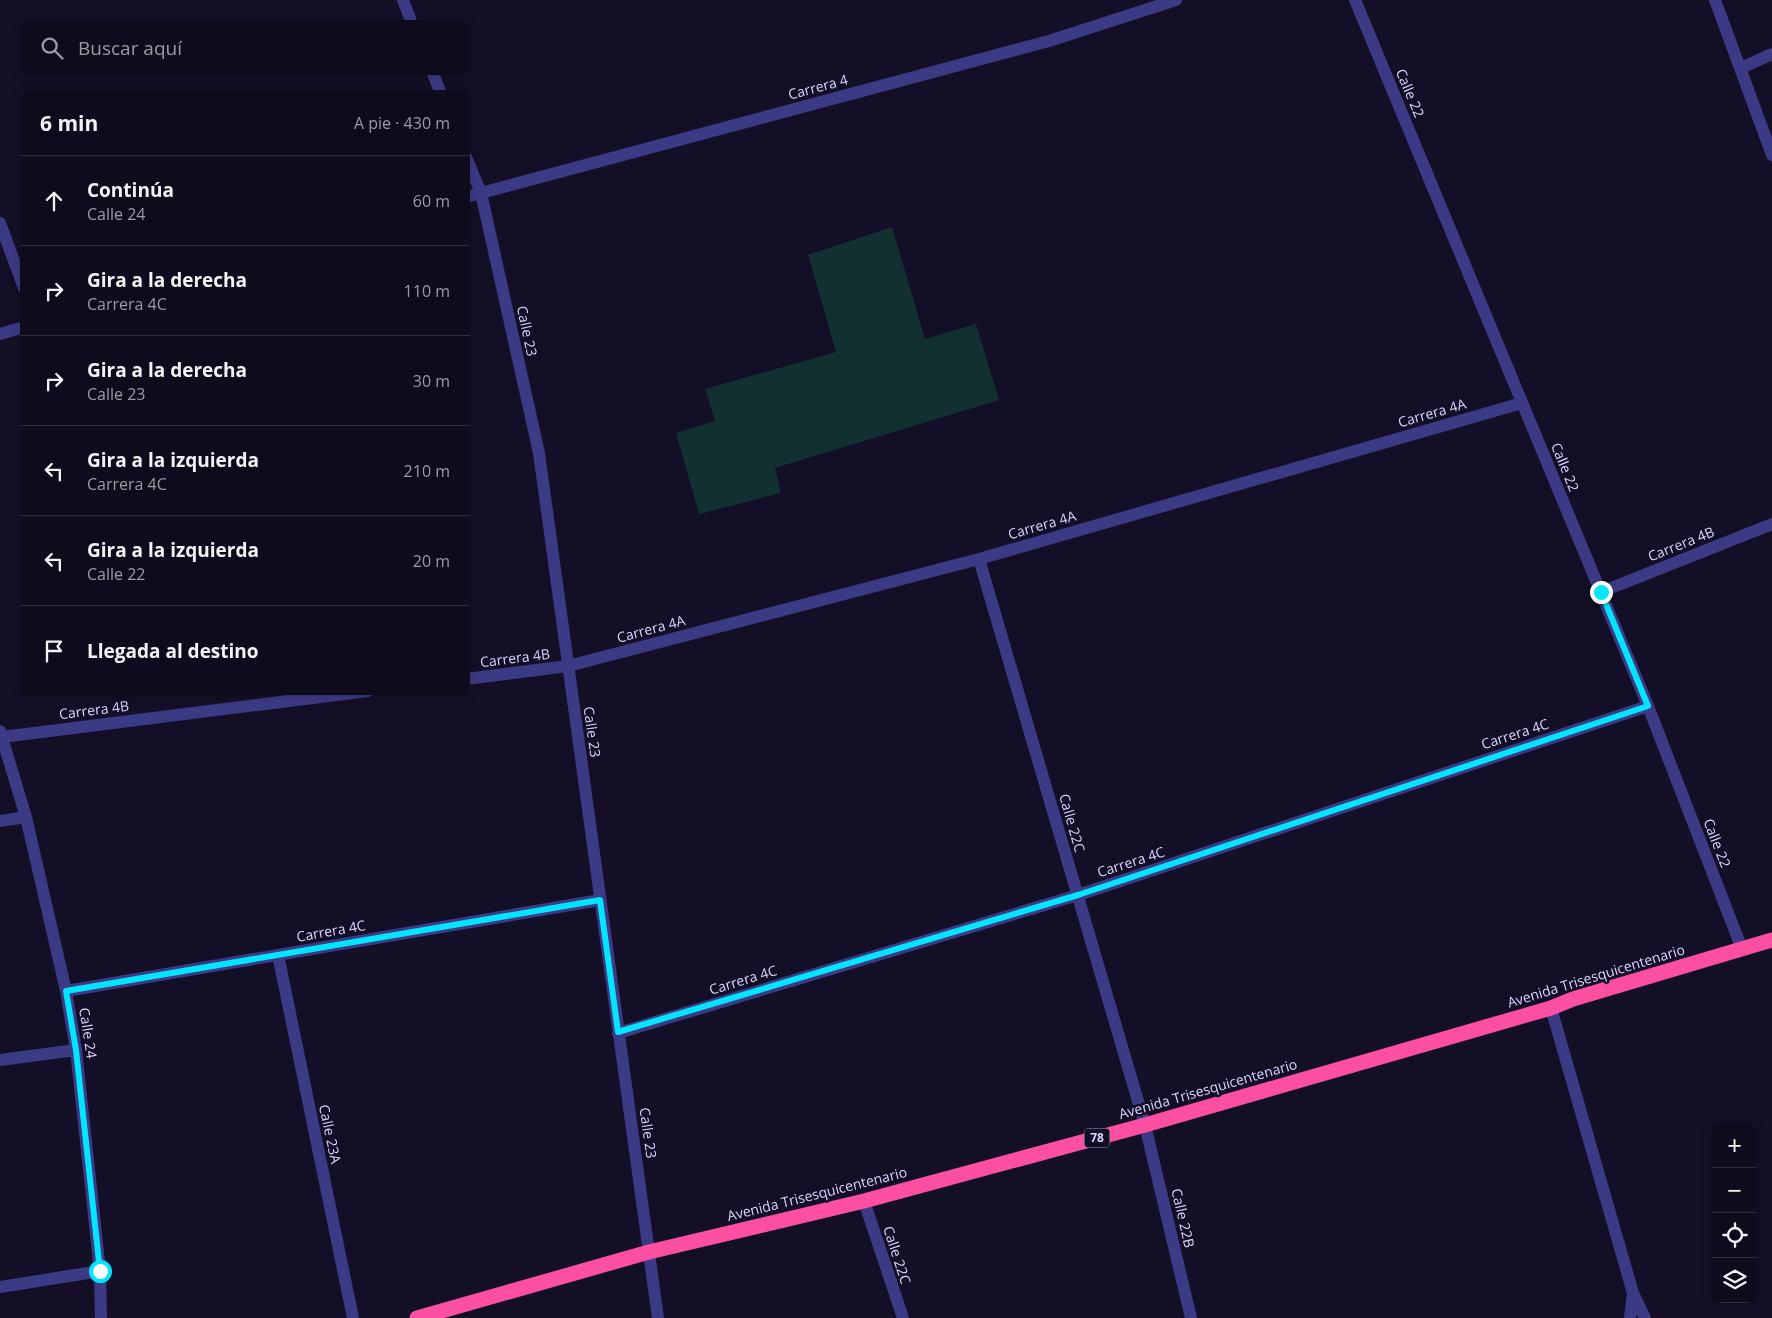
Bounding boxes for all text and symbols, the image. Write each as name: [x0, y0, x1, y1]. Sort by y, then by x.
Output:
search box: [20, 20, 470, 75]
icon: search: [38, 34, 66, 62]
text: Buscar aquí: [78, 35, 182, 61]
street label: Calle 22: [1392, 66, 1429, 120]
street label: Carrera 4: [786, 69, 850, 104]
text: 6 min: [40, 109, 98, 137]
text: A pie · 430 m: [354, 112, 450, 134]
text: Continúa: [87, 177, 174, 203]
icon: ahead: [40, 187, 68, 215]
text: 60 m: [413, 190, 450, 212]
text: Calle 24: [87, 203, 145, 225]
text: Gira a la derecha: [87, 267, 247, 293]
icon: right: [40, 277, 68, 305]
text: 110 m: [404, 280, 450, 302]
text: Carrera 4C: [87, 293, 167, 315]
street label: Calle 23: [513, 304, 542, 358]
text: Gira a la derecha: [87, 357, 247, 383]
icon: right: [40, 367, 68, 395]
text: 30 m: [413, 370, 450, 392]
text: Calle 23: [87, 383, 145, 405]
street label: Carrera 4A: [1396, 394, 1468, 431]
street label: Calle 22: [1547, 440, 1584, 494]
text: Gira a la izquierda: [87, 447, 259, 473]
icon: left: [40, 457, 68, 485]
text: 210 m: [404, 460, 450, 482]
text: Carrera 4C: [87, 473, 167, 495]
street label: Carrera 4A: [1006, 506, 1078, 543]
street label: Carrera 4B: [1645, 522, 1717, 565]
text: Gira a la izquierda: [87, 537, 259, 563]
icon: left: [40, 547, 68, 575]
text: 20 m: [413, 550, 450, 572]
text: Calle 22: [87, 563, 145, 585]
route end: [1590, 581, 1613, 604]
street label: Carrera 4A: [615, 610, 687, 647]
icon: arrive: [40, 637, 68, 665]
text: Llegada al destino: [87, 638, 259, 664]
street label: Carrera 4B: [479, 644, 551, 671]
street label: Carrera 4B: [58, 696, 130, 723]
street label: Calle 23: [580, 705, 605, 759]
street label: Carrera 4C: [1479, 714, 1551, 753]
street label: Calle 22C: [1055, 791, 1090, 854]
street label: Calle 22: [1699, 816, 1736, 870]
street label: Carrera 4C: [1095, 842, 1167, 881]
street label: Carrera 4C: [295, 915, 367, 946]
street label: Avenida Trisesquicentenario: [1505, 939, 1687, 1012]
street label: Carrera 4C: [707, 960, 779, 999]
street label: Calle 24: [75, 1006, 102, 1060]
street label: Avenida Trisesquicentenario: [1116, 1054, 1299, 1123]
street label: Calle 23A: [315, 1103, 346, 1165]
street label: Calle 23: [636, 1106, 661, 1160]
map controls: [1712, 1123, 1757, 1303]
button: +: [1712, 1123, 1757, 1168]
road number: 78: [1084, 1128, 1110, 1148]
street label: Avenida Trisesquicentenario: [725, 1162, 909, 1225]
button: −: [1712, 1168, 1757, 1213]
street label: Calle 22B: [1167, 1186, 1200, 1249]
button: locate: [1712, 1213, 1757, 1258]
street label: Calle 22C: [879, 1223, 916, 1286]
button: layers: [1712, 1258, 1757, 1303]
route start: [89, 1260, 112, 1283]

